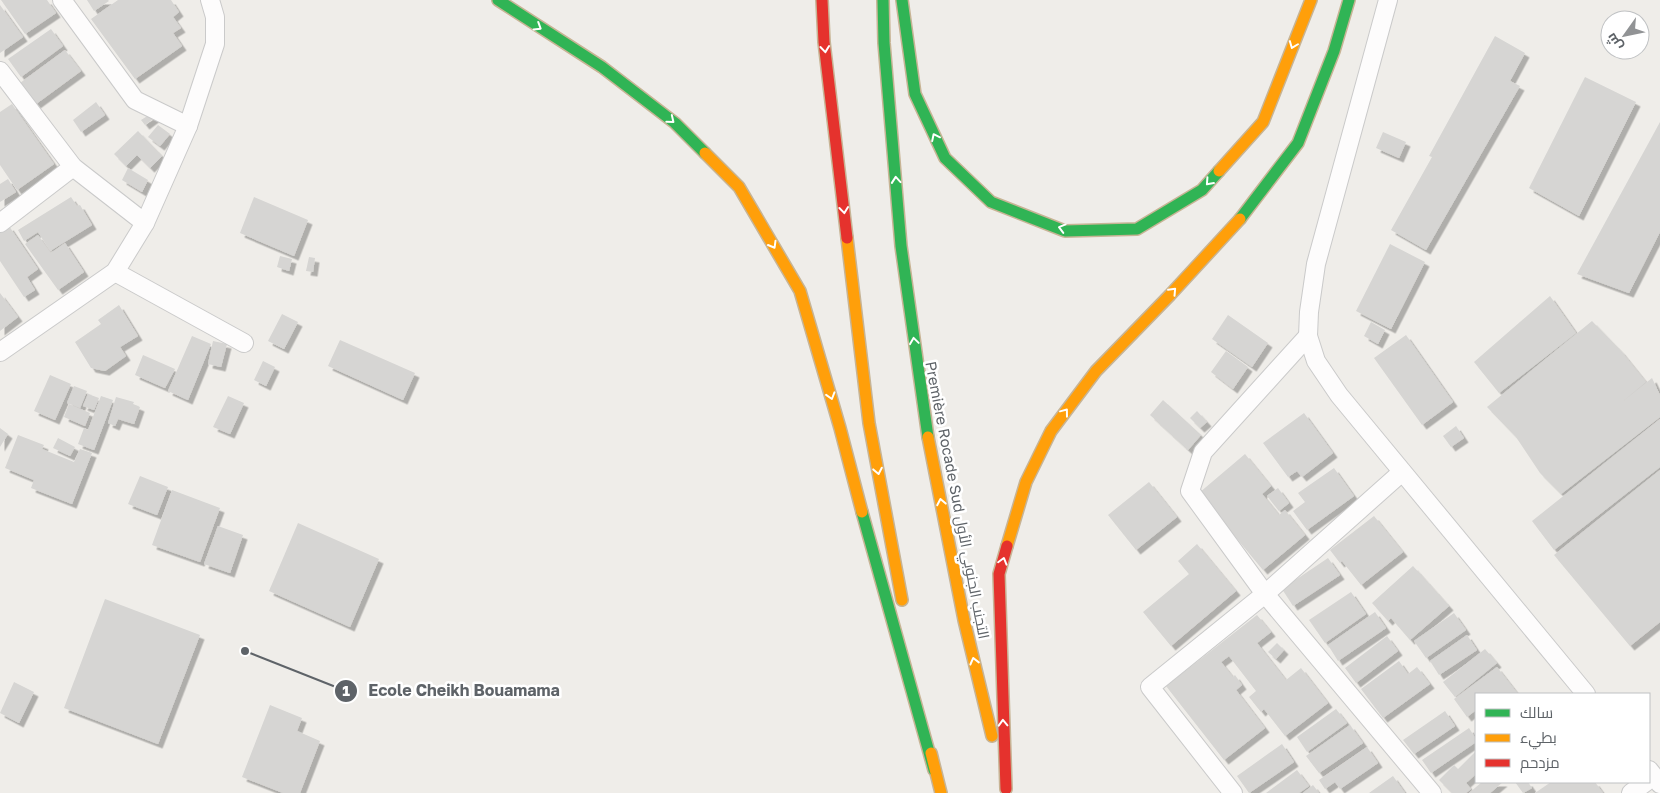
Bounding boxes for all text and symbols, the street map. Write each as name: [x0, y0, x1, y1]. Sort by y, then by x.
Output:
north arrow: [1600, 10, 1650, 60]
one-way arrow: [533, 21, 542, 30]
text: ش: [1602, 30, 1627, 55]
one-way arrow: [1289, 41, 1299, 49]
one-way arrow: [819, 45, 830, 53]
one-way arrow: [665, 114, 674, 122]
one-way arrow: [931, 133, 941, 142]
one-way arrow: [891, 176, 902, 184]
one-way arrow: [1206, 176, 1215, 185]
one-way arrow: [838, 206, 849, 214]
one-way arrow: [1058, 224, 1067, 234]
one-way arrow: [767, 239, 777, 248]
one-way arrow: [1167, 288, 1176, 297]
one-way arrow: [910, 337, 920, 346]
street label: Première Rocade Sud التجنب الجنوبي الأول: [918, 360, 994, 641]
one-way arrow: [825, 391, 835, 399]
one-way arrow: [1060, 409, 1068, 418]
one-way arrow: [872, 467, 882, 476]
one-way arrow: [936, 497, 946, 506]
one-way arrow: [997, 557, 1007, 565]
one-way arrow: [969, 656, 980, 665]
callout: Ecole Cheikh Bouamama: [334, 675, 570, 706]
text: Ecole Cheikh Bouamama: [368, 680, 560, 700]
text: 1: [342, 681, 350, 699]
legend: [1475, 693, 1650, 783]
text: سالك: [1520, 703, 1553, 721]
one-way arrow: [998, 718, 1009, 726]
text: بطيء: [1520, 728, 1557, 750]
text: مزدحم: [1520, 753, 1560, 773]

